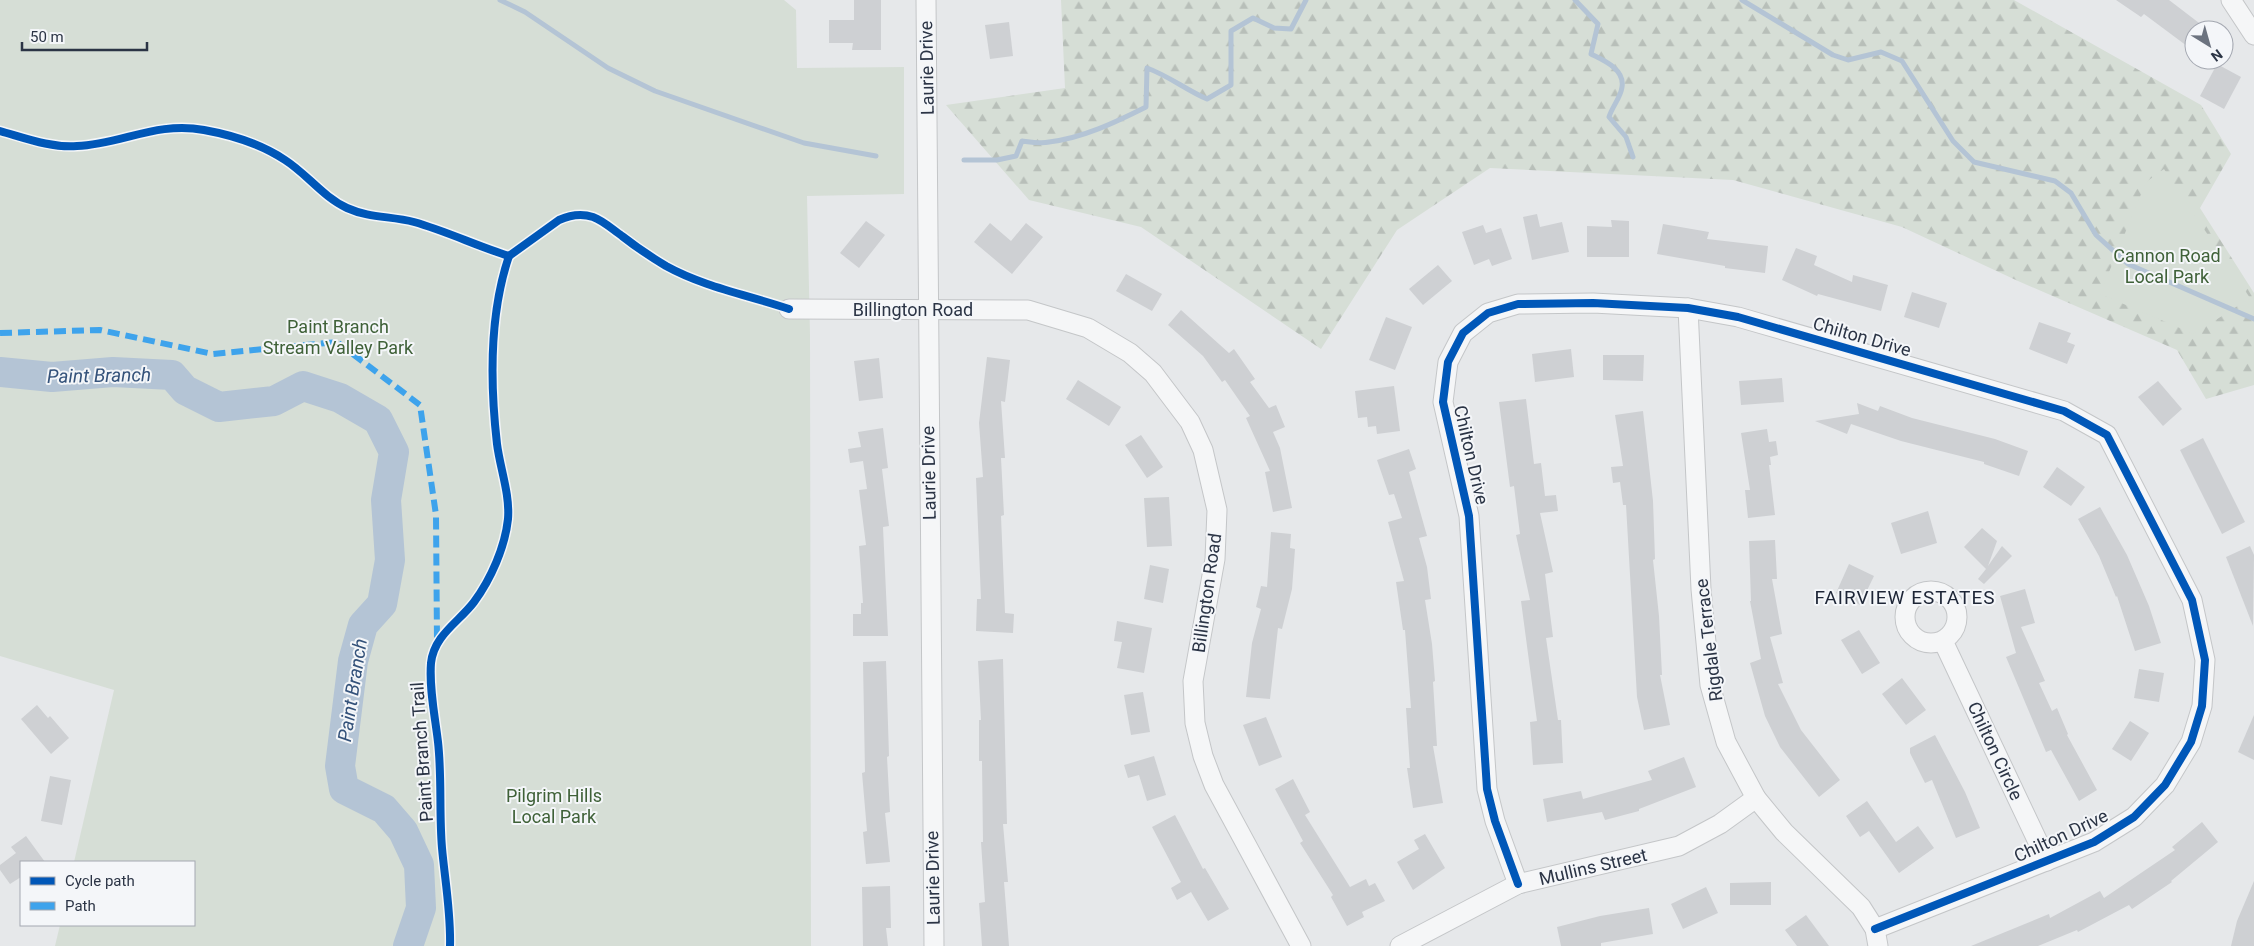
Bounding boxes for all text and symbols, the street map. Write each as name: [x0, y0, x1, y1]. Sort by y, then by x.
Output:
scale bar: [22, 20, 148, 52]
north arrow: [2184, 20, 2234, 70]
street label: Laurie Drive: [915, 21, 938, 115]
text: 50 m: [30, 28, 64, 46]
text: N: [2208, 46, 2226, 65]
park label: Cannon Road Local Park: [2113, 245, 2221, 287]
street label: Billington Road: [853, 299, 973, 320]
street label: Chilton Drive: [1811, 312, 1914, 361]
park label: Paint Branch Stream Valley Park: [263, 316, 414, 358]
water label: Paint Branch: [47, 363, 151, 388]
street label: Chilton Drive: [1450, 403, 1493, 507]
street label: Laurie Drive: [917, 426, 940, 520]
street label: Billington Road: [1188, 532, 1225, 654]
street label: Rigdale Terrace: [1691, 577, 1726, 703]
district label: FAIRVIEW ESTATES: [1815, 586, 1995, 609]
water label: Paint Branch: [333, 637, 372, 743]
street label: Paint Branch Trail: [406, 681, 437, 823]
street label: Chilton Circle: [1964, 698, 2027, 803]
park label: Pilgrim Hills Local Park: [506, 785, 602, 827]
street label: Chilton Drive: [2010, 805, 2111, 866]
street label: Laurie Drive: [921, 831, 944, 925]
street label: Mullins Street: [1537, 844, 1649, 889]
legend: [20, 861, 195, 926]
text: Cycle path: [65, 872, 135, 890]
text: Path: [65, 897, 96, 915]

